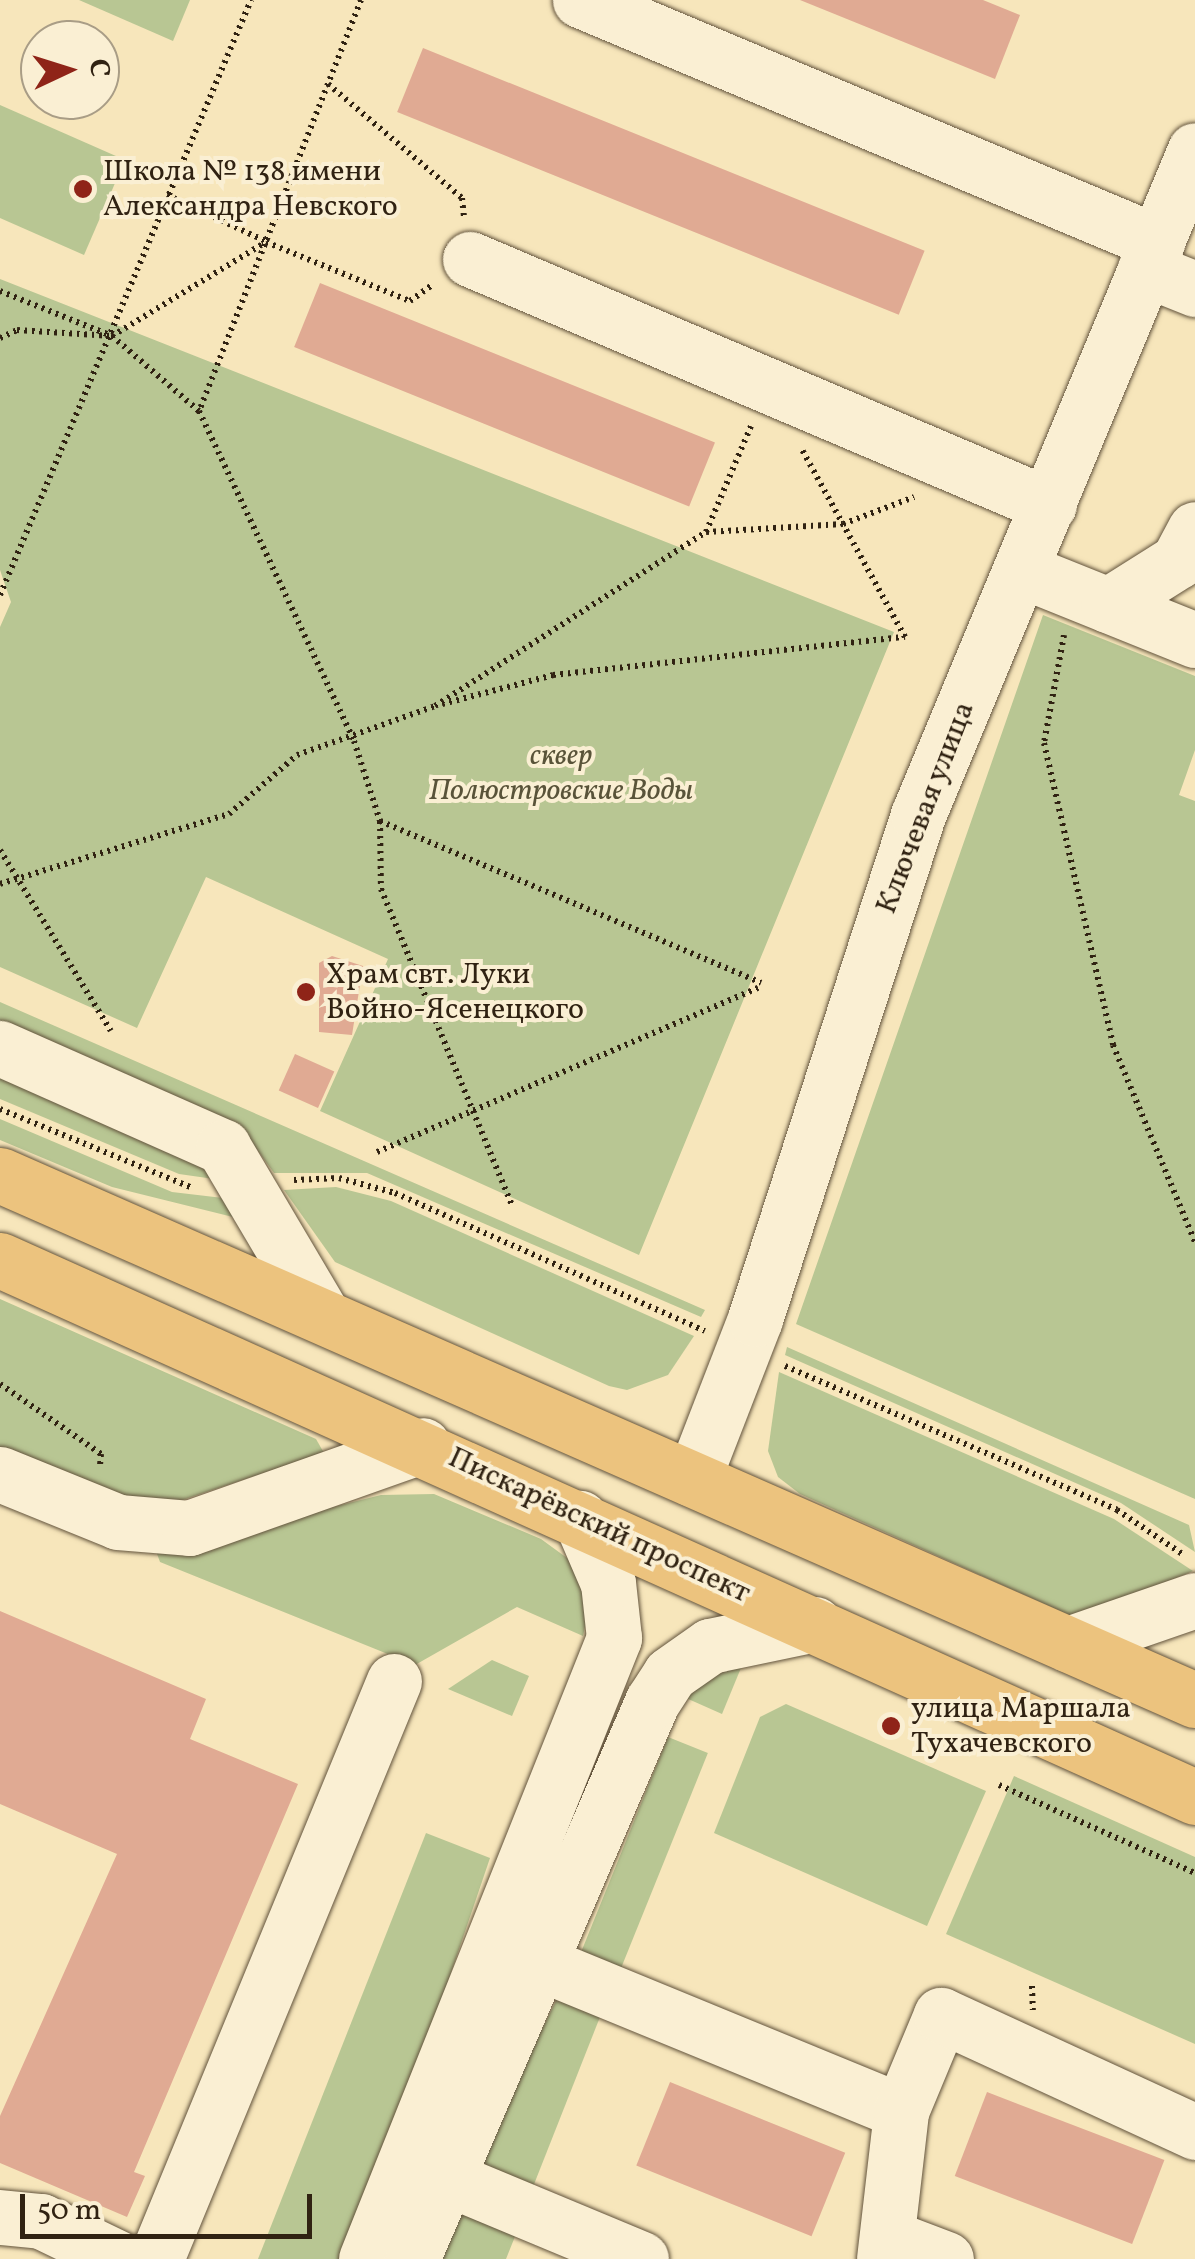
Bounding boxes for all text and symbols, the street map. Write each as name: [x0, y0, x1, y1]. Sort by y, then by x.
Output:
north arrow: [20, 20, 120, 120]
text: С: [78, 58, 119, 78]
place label: Школа № 138 имени Александра Невского: [103, 154, 398, 224]
marker: Школа № 138 имени Александра Невского: [72, 178, 94, 200]
street label: Ключевая улица: [869, 697, 983, 919]
park label: сквер Полюстровские Воды: [429, 738, 693, 808]
place label: Храм свт. Луки Войно-Ясенецкого: [326, 957, 584, 1028]
marker: Храм свт. Луки Войно-Ясенецкого: [295, 981, 317, 1003]
street label: Пискарёвский проспект: [442, 1440, 756, 1612]
place label: улица Маршала Тухачевского: [911, 1691, 1131, 1762]
marker: улица Маршала Тухачевского: [880, 1715, 902, 1737]
scale bar: [25, 2174, 318, 2236]
text: 50 m: [37, 2190, 101, 2232]

